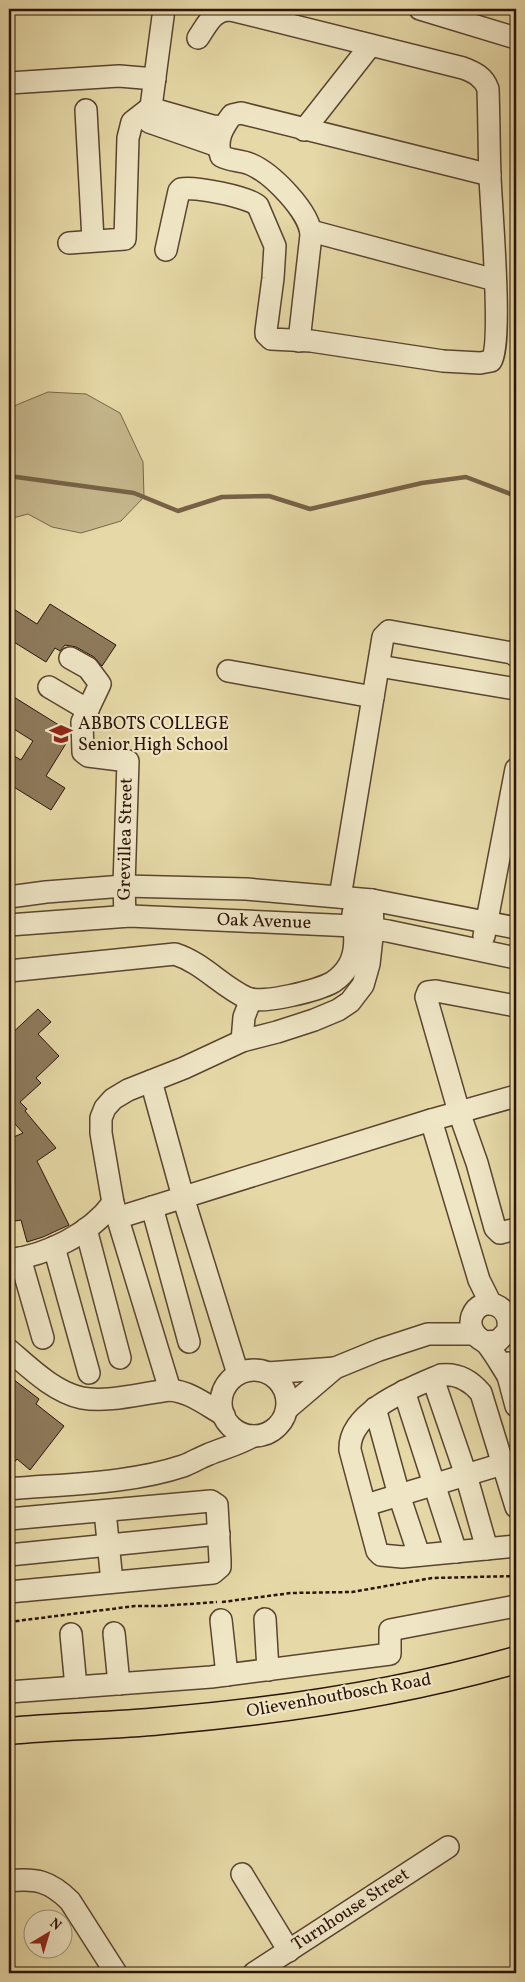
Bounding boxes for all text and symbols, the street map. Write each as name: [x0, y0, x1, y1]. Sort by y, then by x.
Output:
place label: ABBOTS COLLEGE Senior High School: [78, 712, 229, 758]
school or university icon: ABBOTS COLLEGE Senior High School: [48, 721, 74, 747]
street label: Grevillea Street: [112, 777, 140, 901]
street label: Oak Avenue: [216, 908, 312, 936]
street label: Olievenhoutbosch Road: [245, 1667, 433, 1725]
street label: Turnhouse Street: [287, 1863, 415, 1957]
north arrow: [22, 1910, 72, 1960]
text: N: [45, 1914, 65, 1936]

